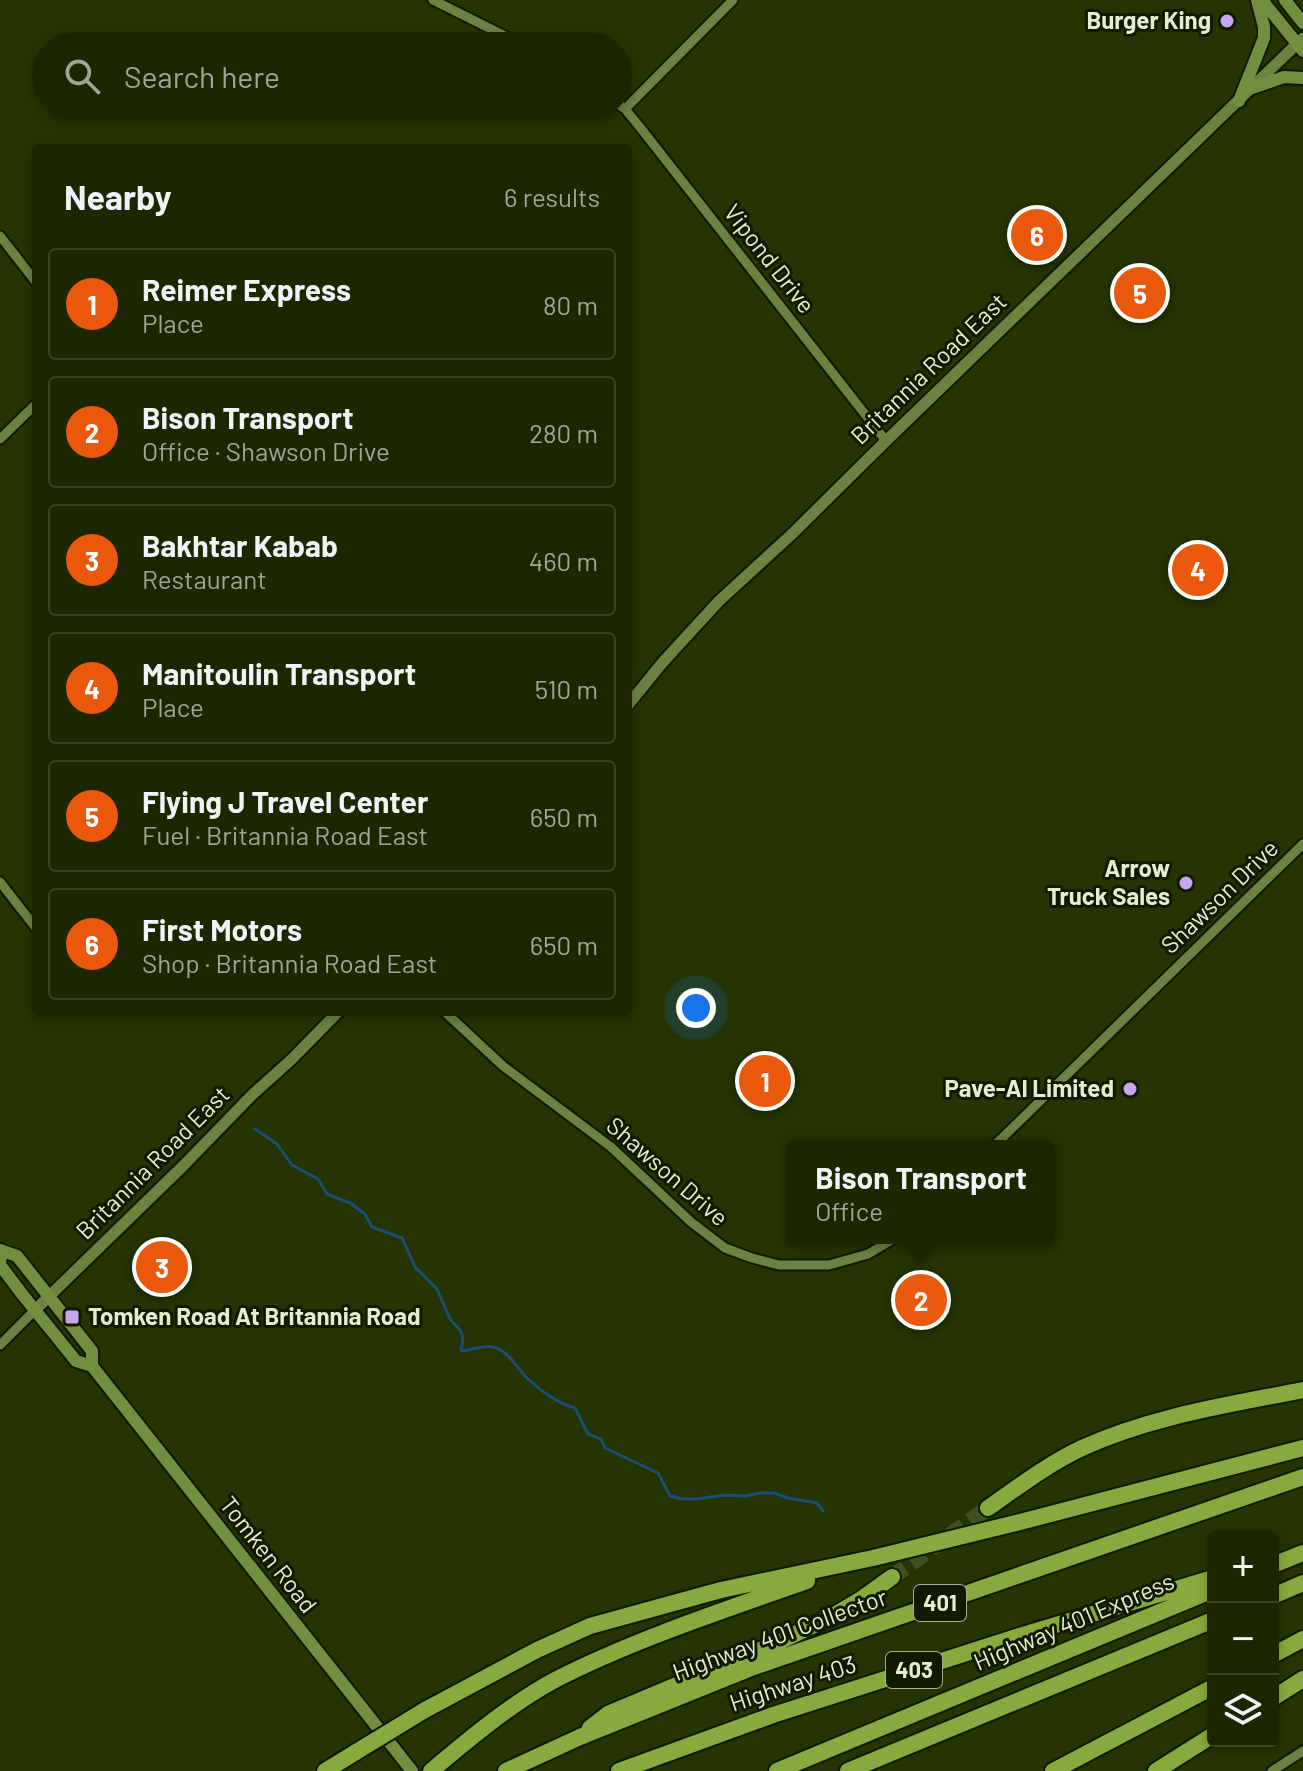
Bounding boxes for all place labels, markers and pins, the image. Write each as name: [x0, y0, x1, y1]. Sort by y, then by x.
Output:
place label: Burger King: [1086, 5, 1211, 34]
marker: Burger King: [1218, 12, 1236, 30]
pin: 6: [1011, 205, 1063, 265]
pin: 5: [1114, 263, 1166, 323]
pin: 4: [1172, 540, 1224, 600]
place label: Arrow Truck Sales: [1047, 853, 1170, 910]
marker: Arrow Truck Sales: [1177, 874, 1195, 892]
pin: 1: [739, 1051, 791, 1111]
place label: Pave-Al Limited: [944, 1073, 1114, 1102]
marker: Pave-Al Limited: [1121, 1080, 1139, 1098]
pin: 3: [136, 1237, 188, 1297]
pin: 2: [895, 1270, 947, 1330]
place label: Tomken Road At Britannia Road: [88, 1301, 420, 1330]
marker: Tomken Road At Britannia Road: [63, 1308, 81, 1326]

